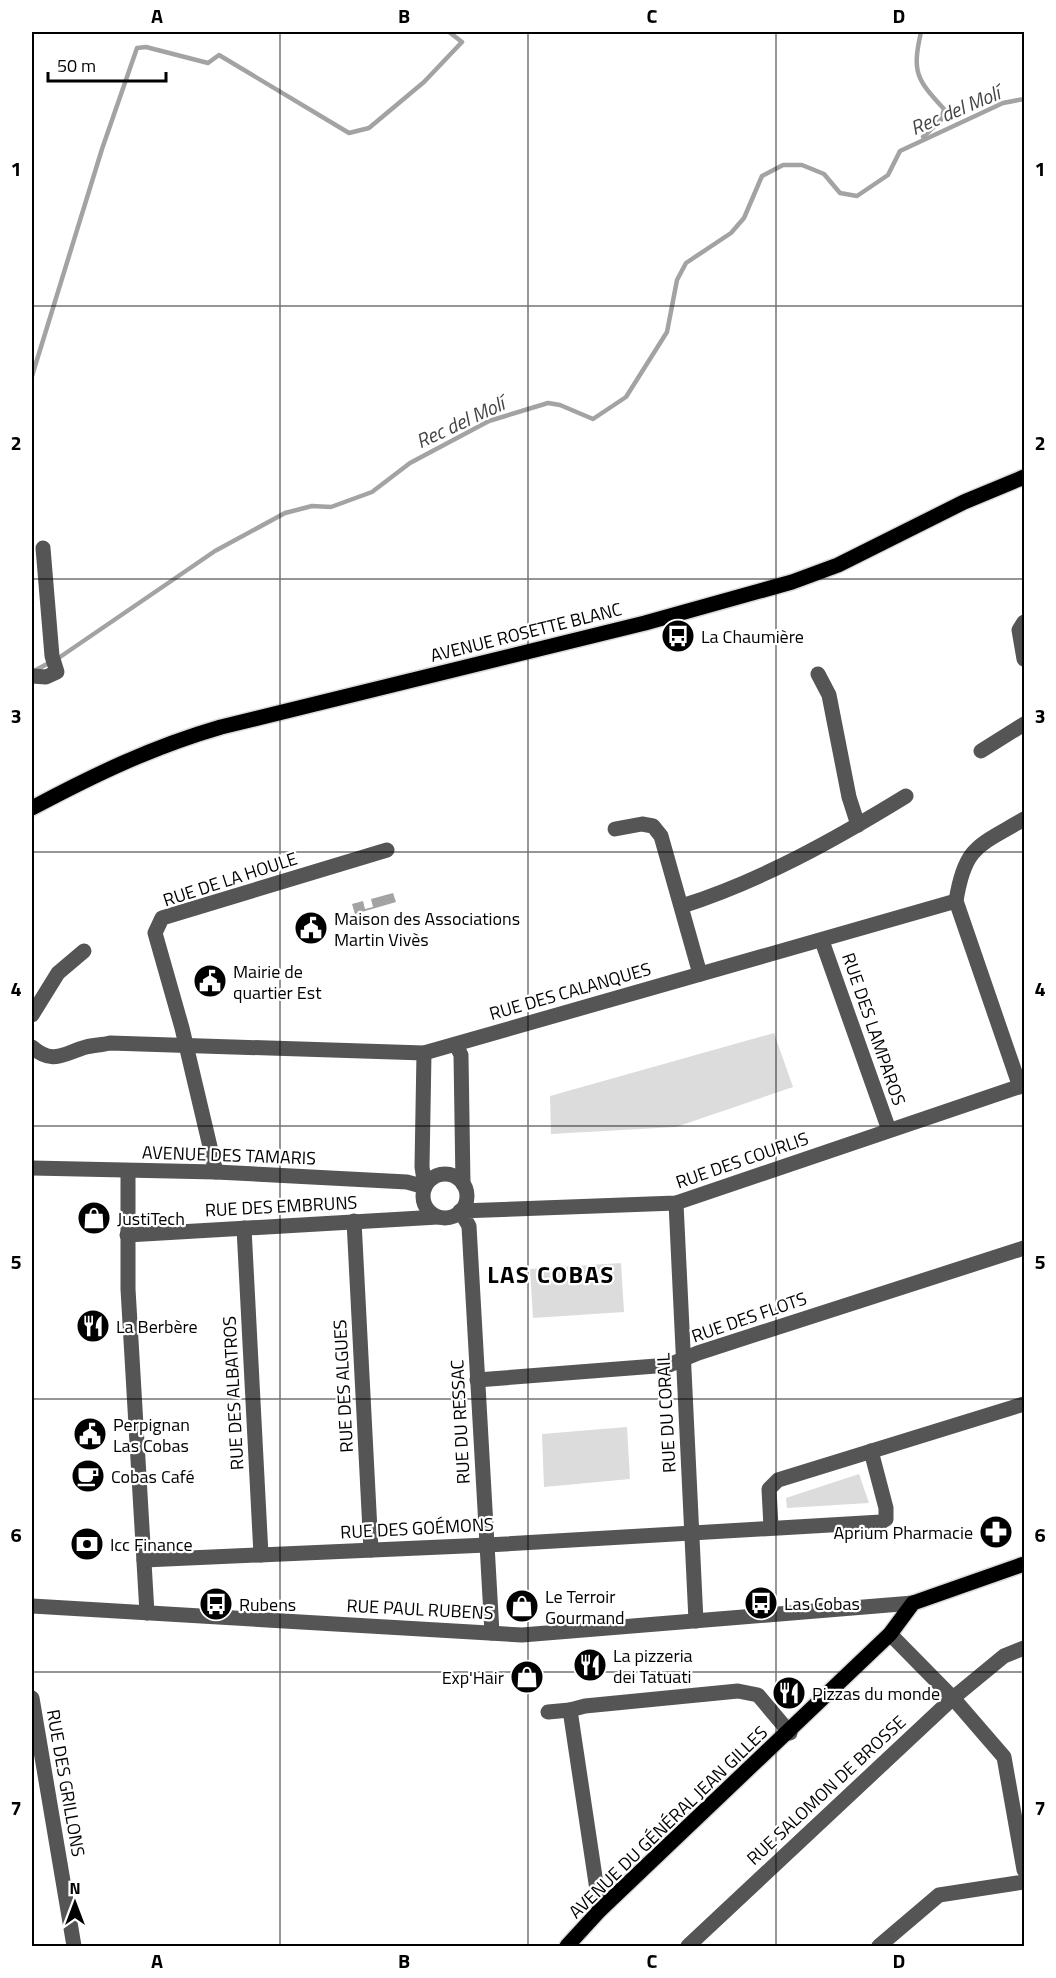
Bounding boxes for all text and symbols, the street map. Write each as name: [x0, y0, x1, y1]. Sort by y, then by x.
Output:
text: A: [151, 0, 163, 31]
text: B: [398, 0, 410, 31]
text: C: [647, 0, 658, 31]
text: D: [893, 0, 905, 31]
scale bar: [48, 45, 166, 83]
text: 50 m: [57, 52, 96, 79]
water label: Rec del Molí: [905, 75, 1009, 143]
text: 1: [10, 153, 22, 184]
text: 1: [1034, 153, 1046, 184]
water label: Rec del Molí: [411, 386, 514, 456]
text: 2: [10, 427, 22, 458]
text: 2: [1034, 427, 1046, 458]
street label: AVENUE ROSETTE BLANC: [428, 595, 625, 669]
bus stop icon: La Chaumière: [660, 618, 696, 654]
place label: La Chaumière: [701, 623, 804, 650]
text: 3: [10, 700, 22, 731]
text: 3: [1034, 700, 1046, 731]
street label: RUE DE LA HOULE: [159, 845, 301, 913]
place label: Maison des Associations Martin Vivès: [334, 905, 520, 953]
public building icon: Maison des Associations Martin Vivès: [293, 910, 329, 946]
street label: RUE DES LAMPAROS: [835, 949, 913, 1109]
street label: RUE DES CALANQUES: [486, 955, 654, 1027]
place label: Mairie de quartier Est: [233, 958, 322, 1006]
public building icon: Mairie de quartier Est: [192, 963, 228, 999]
text: 4: [10, 973, 22, 1004]
text: 4: [1034, 973, 1046, 1004]
street label: RUE DES COURLIS: [672, 1125, 812, 1195]
street label: AVENUE DES TAMARIS: [142, 1138, 316, 1172]
street label: RUE DES EMBRUNS: [204, 1189, 358, 1223]
shop icon: JustiTech: [76, 1200, 112, 1236]
place label: JustiTech: [117, 1205, 185, 1232]
text: 5: [10, 1246, 22, 1277]
text: 5: [1034, 1246, 1046, 1277]
district label: LAS COBAS: [487, 1256, 615, 1292]
street label: RUE DES FLOTS: [688, 1285, 810, 1349]
restaurant icon: La Berbère: [75, 1308, 111, 1344]
place label: La Berbère: [116, 1313, 198, 1340]
street label: RUE DES ALBATROS: [215, 1315, 251, 1471]
street label: RUE DES ALGUES: [326, 1319, 360, 1453]
street label: RUE DU CORAIL: [649, 1352, 683, 1474]
street label: RUE DU RESSAC: [443, 1359, 477, 1485]
place label: Perpignan Las Cobas: [113, 1411, 190, 1459]
public building icon: Perpignan Las Cobas: [72, 1416, 108, 1452]
cafe icon: Cobas Café: [70, 1458, 106, 1494]
place label: Cobas Café: [111, 1463, 195, 1490]
street label: RUE DES GOÉMONS: [340, 1510, 494, 1546]
pharmacy icon: Aprium Pharmacie: [978, 1514, 1014, 1550]
text: 6: [10, 1519, 22, 1550]
place label: Aprium Pharmacie: [834, 1519, 973, 1546]
text: 6: [1034, 1519, 1046, 1550]
bank icon: Icc Finance: [69, 1526, 105, 1562]
place label: Icc Finance: [110, 1531, 192, 1558]
place label: Le Terroir Gourmand: [545, 1583, 625, 1631]
bus stop icon: Las Cobas: [743, 1585, 779, 1621]
bus stop icon: Rubens: [198, 1586, 234, 1622]
shop icon: Le Terroir Gourmand: [504, 1588, 540, 1624]
place label: Las Cobas: [784, 1590, 860, 1617]
place label: Rubens: [239, 1591, 296, 1618]
street label: RUE PAUL RUBENS: [346, 1592, 494, 1626]
place label: La pizzeria dei Tatuati: [613, 1642, 693, 1690]
restaurant icon: La pizzeria dei Tatuati: [572, 1647, 608, 1683]
shop icon: Exp'Hair: [509, 1659, 545, 1695]
place label: Exp'Hair: [442, 1664, 504, 1691]
restaurant icon: Pizzas du monde: [771, 1675, 807, 1711]
place label: Pizzas du monde: [812, 1680, 940, 1707]
street label: RUE DES GRILLONS: [40, 1707, 92, 1859]
street label: RUE SALOMON DE BROSSE: [740, 1709, 912, 1871]
street label: AVENUE DU GÉNÉRAL JEAN GILLES: [562, 1719, 774, 1925]
text: 7: [10, 1792, 22, 1823]
text: 7: [1034, 1792, 1046, 1823]
north arrow: [45, 1873, 105, 1933]
text: N: [69, 1876, 81, 1900]
text: A: [151, 1945, 163, 1976]
text: B: [398, 1945, 410, 1976]
text: C: [647, 1945, 658, 1976]
text: D: [893, 1945, 905, 1976]

